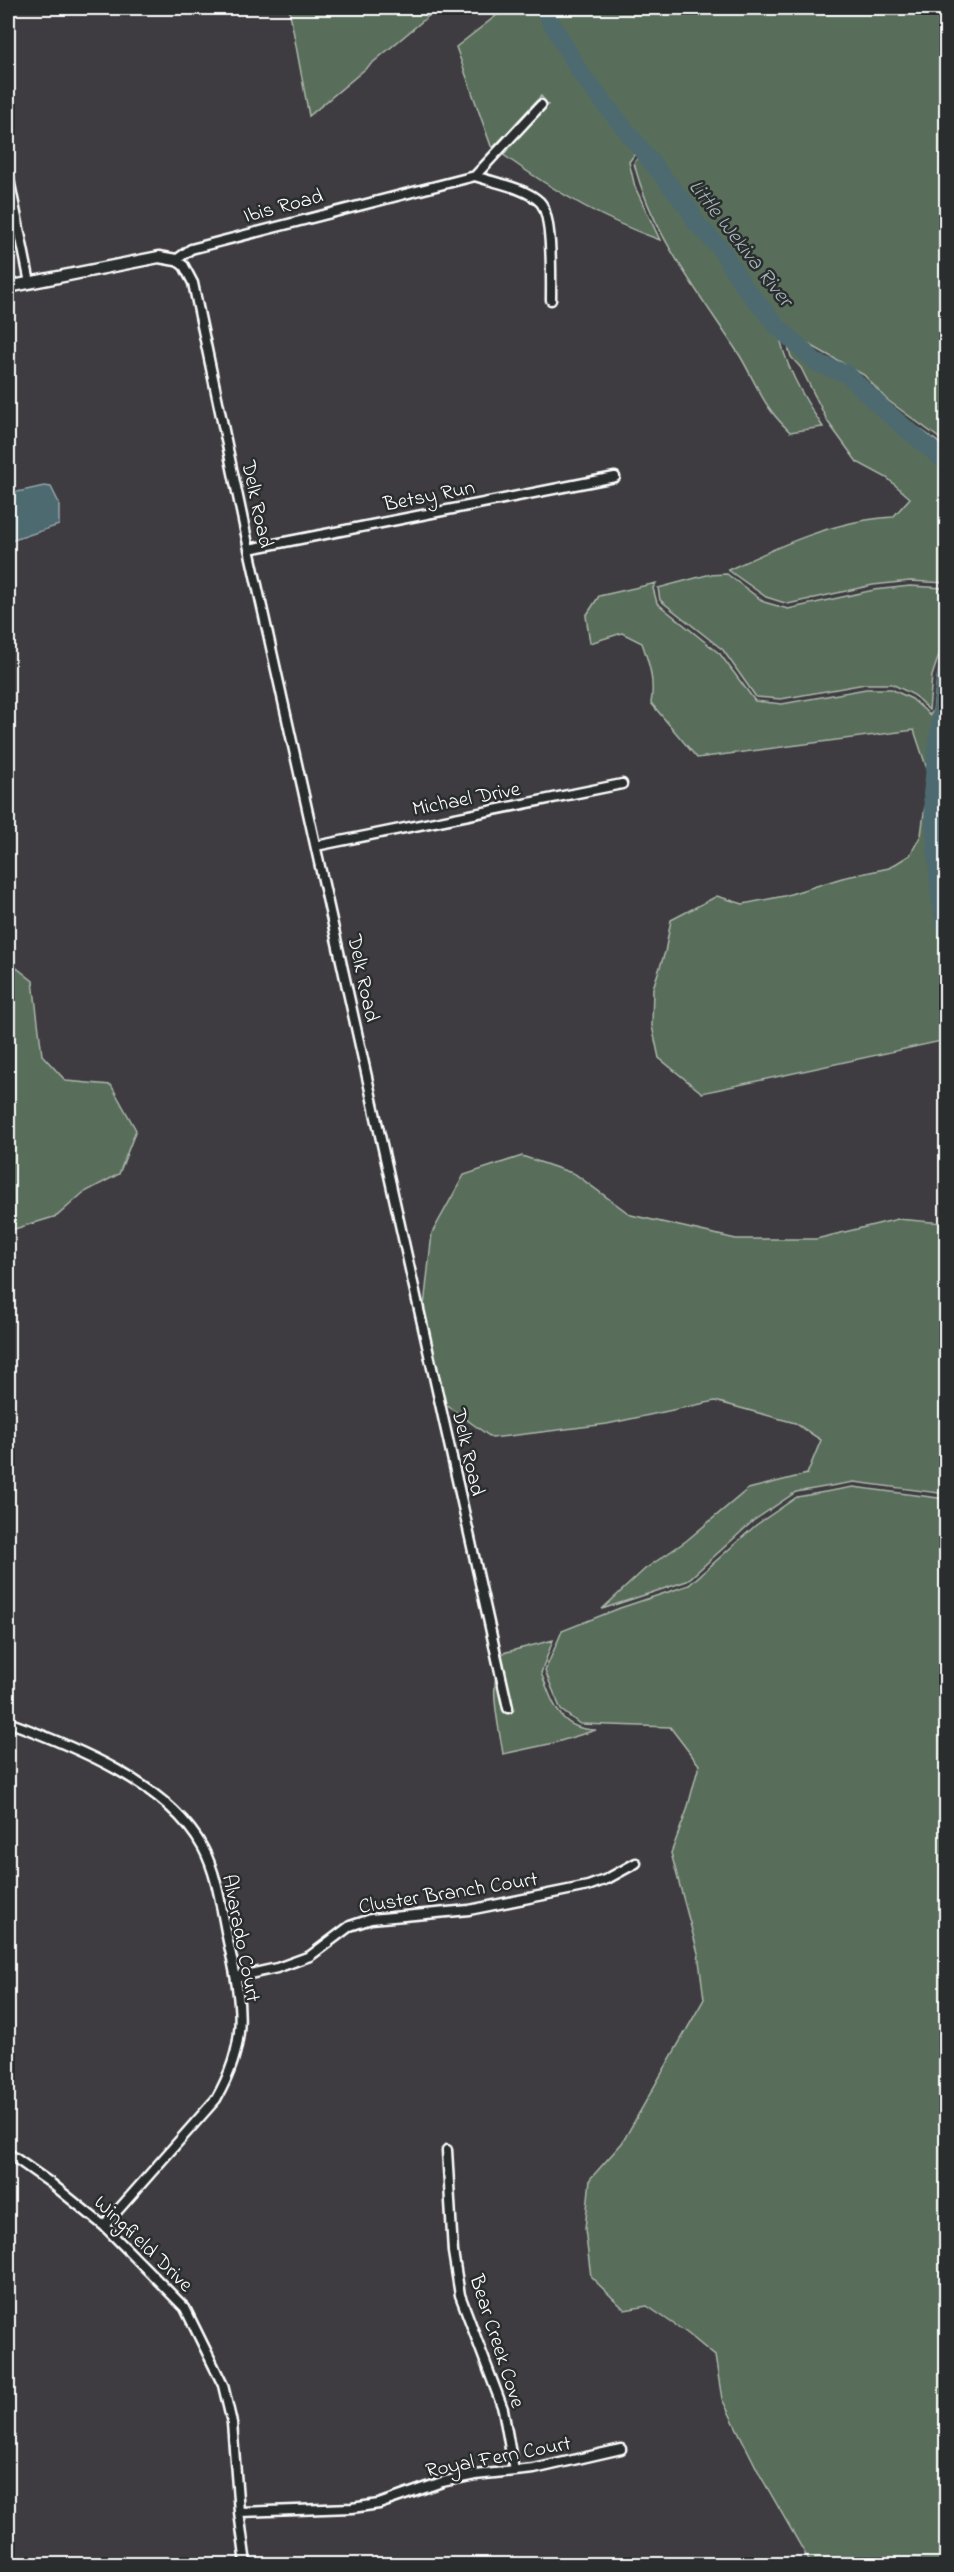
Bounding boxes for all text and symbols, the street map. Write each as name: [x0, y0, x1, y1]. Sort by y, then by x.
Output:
water label: Little Wekiva River: [680, 173, 802, 317]
street label: Ibis Road: [240, 182, 327, 232]
street label: Delk Road: [232, 457, 280, 551]
street label: Betsy Run: [380, 473, 478, 523]
street label: Michael Drive: [410, 775, 523, 825]
street label: Delk Road: [338, 931, 386, 1025]
street label: Delk Road: [442, 1405, 492, 1499]
street label: Cluster Branch Court: [357, 1865, 540, 1923]
street label: Alvarado Court: [213, 1872, 267, 2005]
street label: Wingfield Drive: [85, 2189, 200, 2302]
street label: Bear Creek Cove: [460, 2270, 532, 2413]
street label: Royal Fern Court: [423, 2429, 574, 2489]

